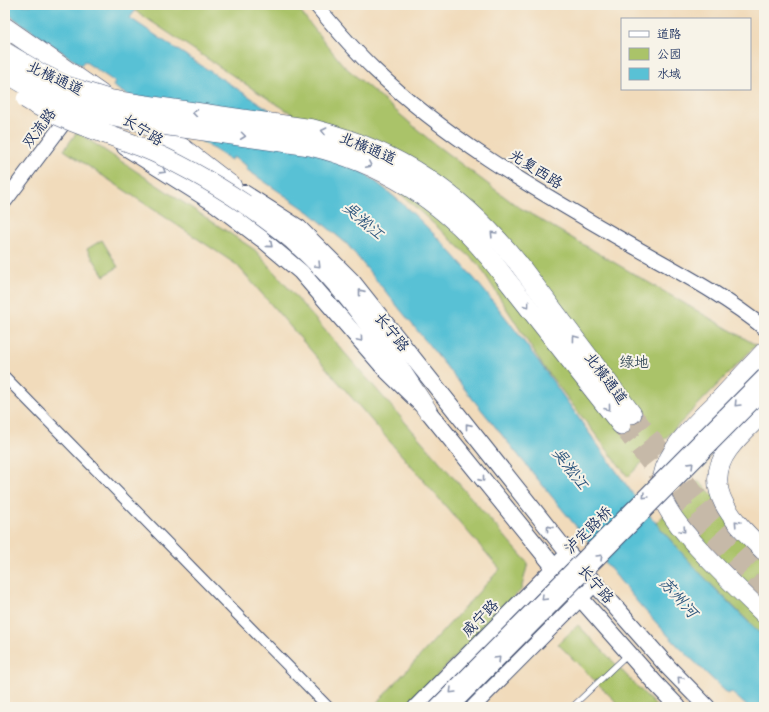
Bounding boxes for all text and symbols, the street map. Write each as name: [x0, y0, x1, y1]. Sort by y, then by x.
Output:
legend: [621, 18, 751, 90]
text: 道路: [657, 27, 681, 44]
text: 公园: [657, 47, 681, 64]
street label: 北横通道: [22, 57, 86, 102]
text: 水域: [657, 67, 681, 84]
street label: 双流路: [18, 105, 63, 154]
one-way arrow: [192, 109, 198, 118]
street label: 长宁路: [117, 110, 167, 153]
one-way arrow: [321, 128, 327, 136]
street label: 北横通道: [335, 128, 399, 172]
one-way arrow: [240, 131, 246, 140]
street label: 光复西路: [504, 145, 566, 196]
one-way arrow: [365, 160, 372, 168]
one-way arrow: [159, 166, 166, 173]
water label: 吴淞江: [337, 197, 389, 247]
one-way arrow: [490, 231, 497, 239]
one-way arrow: [265, 241, 273, 248]
one-way arrow: [313, 260, 321, 268]
one-way arrow: [358, 289, 365, 296]
one-way arrow: [523, 301, 530, 308]
street label: 长宁路: [368, 309, 413, 358]
one-way arrow: [355, 334, 362, 342]
one-way arrow: [572, 335, 580, 342]
street label: 北横通道: [578, 349, 631, 410]
park label: 绿地: [619, 353, 649, 375]
one-way arrow: [734, 399, 742, 407]
one-way arrow: [603, 403, 610, 410]
one-way arrow: [465, 424, 472, 431]
water label: 吴淞江: [545, 443, 593, 496]
one-way arrow: [686, 462, 694, 470]
one-way arrow: [477, 475, 484, 482]
one-way arrow: [642, 491, 650, 499]
street label: 泸定路桥: [560, 502, 618, 560]
one-way arrow: [734, 520, 742, 528]
one-way arrow: [678, 525, 685, 533]
one-way arrow: [546, 526, 553, 533]
one-way arrow: [595, 554, 603, 562]
street label: 长宁路: [571, 561, 618, 610]
water label: 苏州河: [653, 573, 704, 626]
one-way arrow: [541, 594, 549, 601]
street label: 威宁路: [458, 596, 505, 643]
one-way arrow: [494, 656, 501, 664]
one-way arrow: [677, 676, 685, 684]
one-way arrow: [449, 686, 457, 694]

